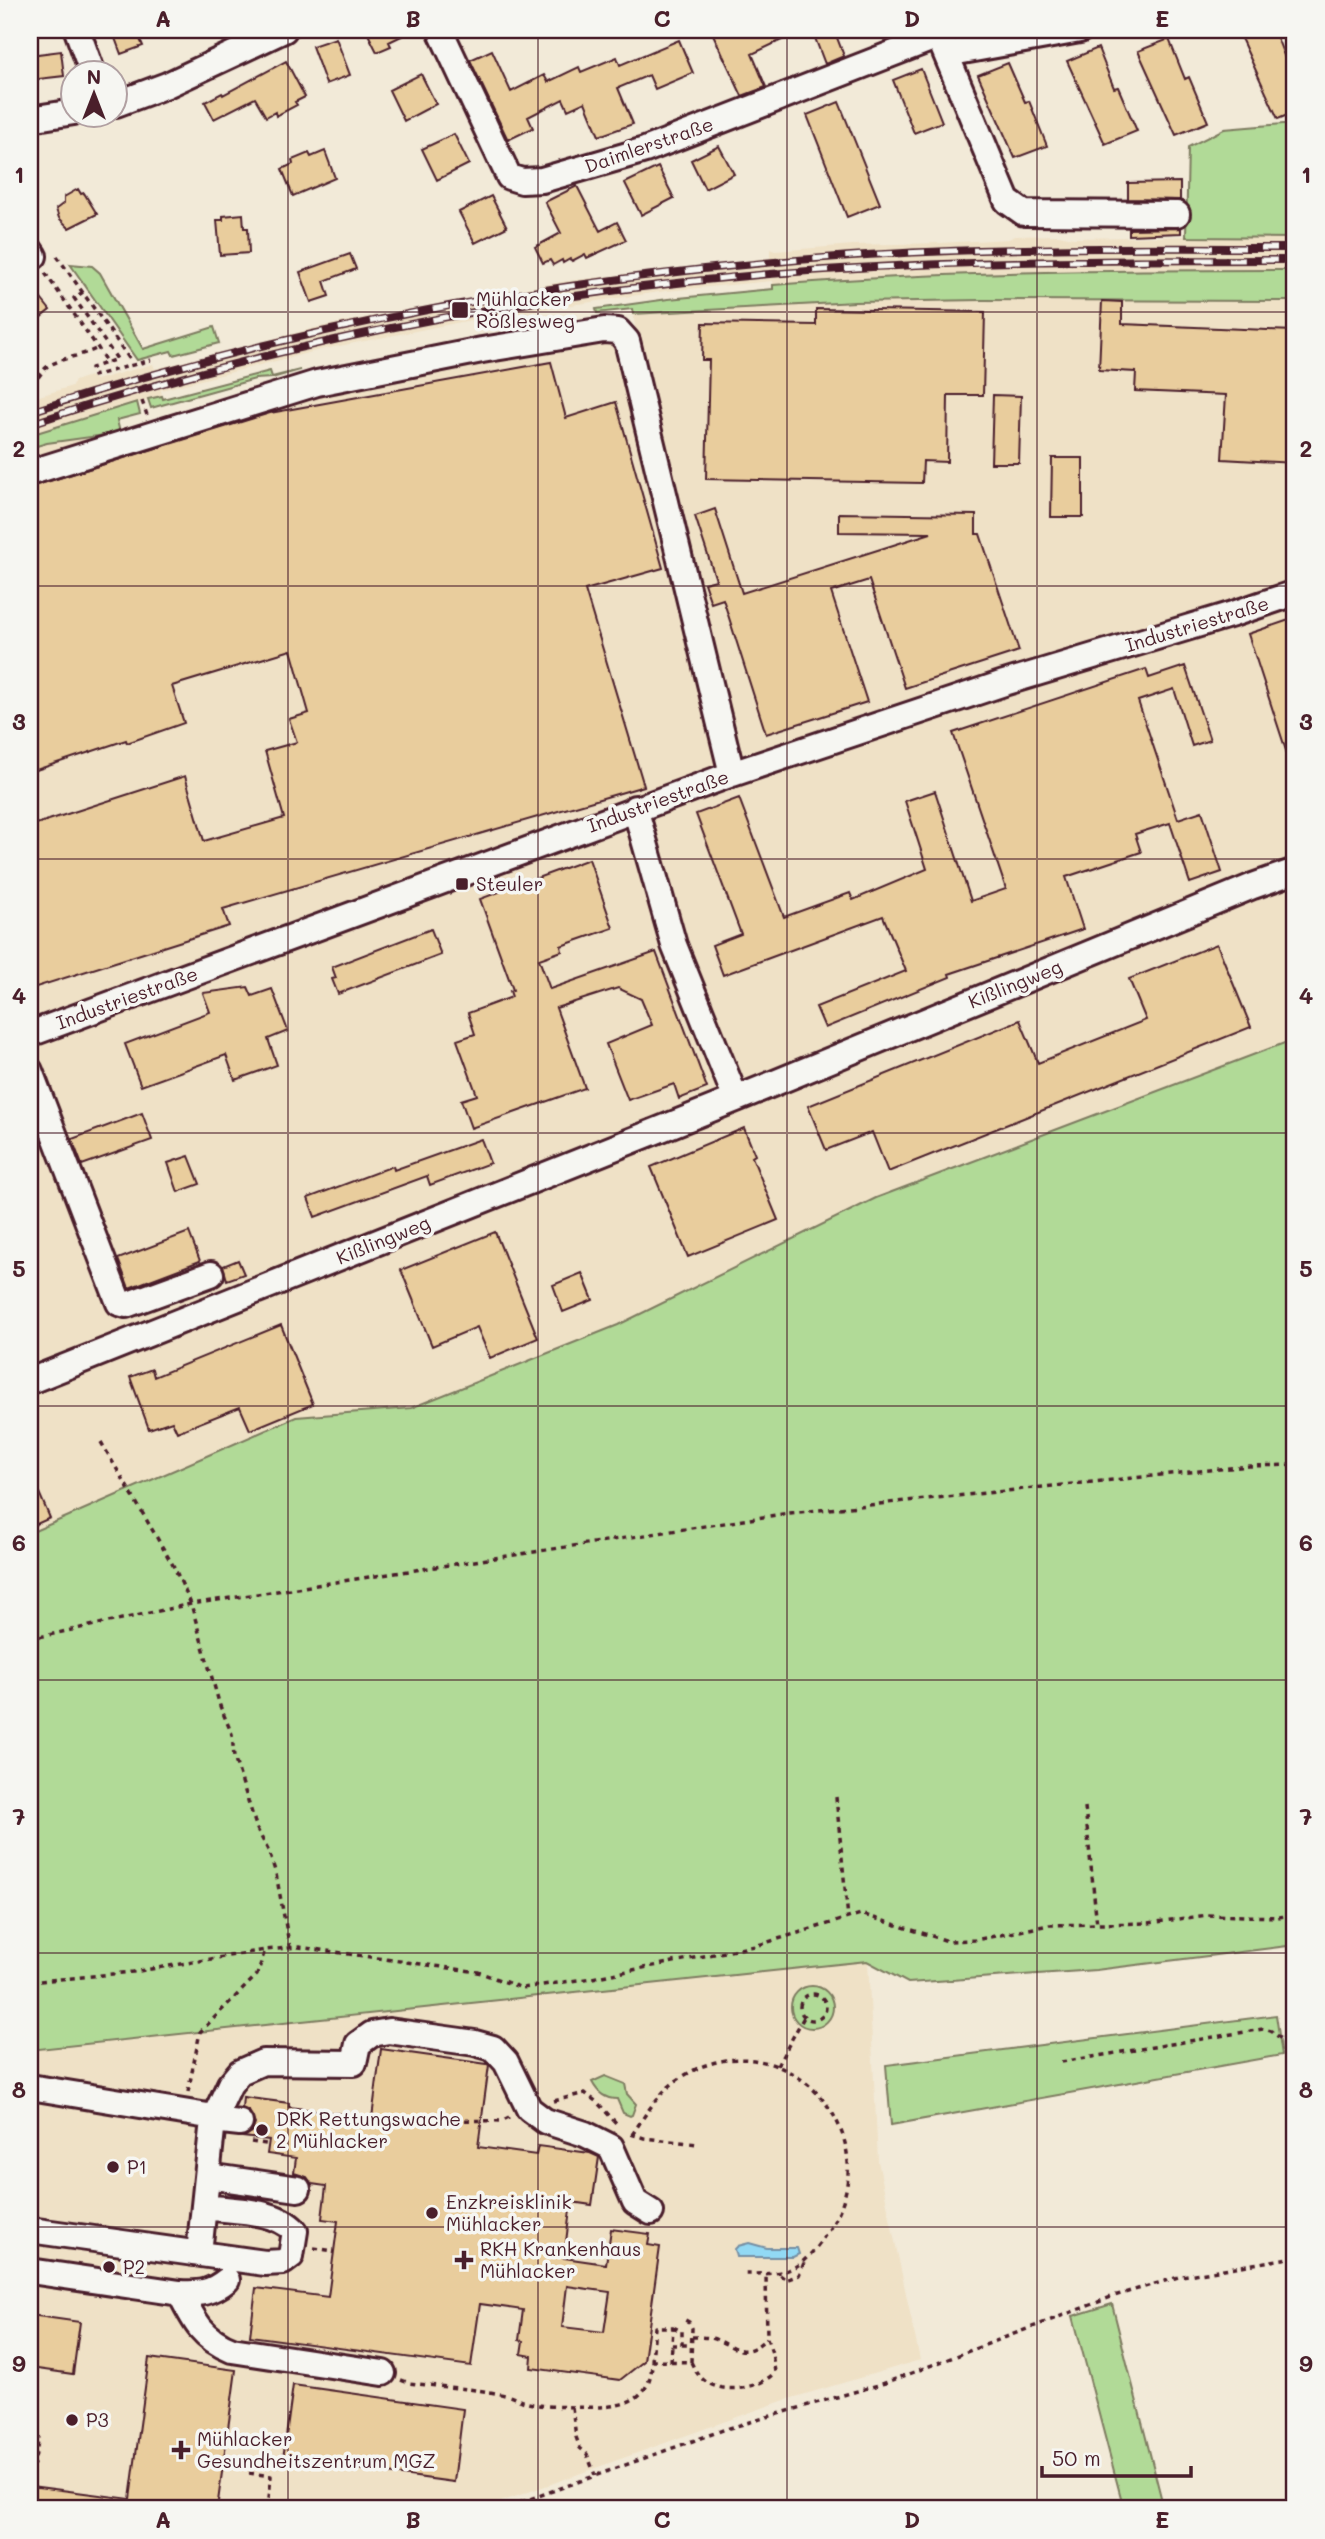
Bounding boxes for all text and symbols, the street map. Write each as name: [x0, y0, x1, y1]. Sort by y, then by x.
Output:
text: A: [155, 3, 171, 33]
text: B: [405, 3, 421, 33]
text: C: [653, 3, 671, 33]
text: D: [904, 3, 920, 33]
text: E: [1155, 3, 1169, 33]
north arrow: [60, 60, 130, 130]
text: N: [87, 64, 101, 89]
street label: Daimlerstraße: [581, 111, 717, 178]
text: 1: [14, 159, 24, 189]
text: 1: [1301, 159, 1311, 189]
place label: Mühlacker Rößlesweg: [476, 286, 575, 333]
marker: Mühlacker Rößlesweg: [450, 300, 470, 320]
text: 2: [13, 433, 25, 463]
text: 2: [1300, 433, 1312, 463]
street label: Industriestraße: [1122, 590, 1272, 657]
text: 3: [12, 706, 26, 736]
text: 3: [1299, 706, 1313, 736]
street label: Industriestraße: [584, 763, 732, 838]
place label: Steuler: [476, 871, 543, 896]
marker: Steuler: [454, 876, 470, 892]
street label: Kißlingweg: [964, 953, 1065, 1014]
street label: Industriestraße: [53, 960, 201, 1035]
text: 4: [12, 980, 26, 1010]
text: 4: [1299, 980, 1313, 1010]
street label: Kißlingweg: [332, 1209, 433, 1270]
text: 5: [12, 1253, 26, 1283]
text: 5: [1299, 1253, 1313, 1283]
text: 6: [12, 1527, 26, 1557]
text: 6: [1299, 1527, 1313, 1557]
text: 7: [13, 1801, 26, 1831]
text: 7: [1300, 1801, 1313, 1831]
text: 8: [12, 2074, 26, 2104]
text: 8: [1299, 2074, 1313, 2104]
place label: DRK Rettungswache 2 Mühlacker: [276, 2106, 461, 2153]
marker: DRK Rettungswache 2 Mühlacker: [254, 2122, 270, 2138]
place label: P1: [127, 2154, 147, 2179]
marker: P1: [105, 2159, 121, 2175]
place label: Enzkreisklinik Mühlacker: [446, 2189, 572, 2236]
marker: Enzkreisklinik Mühlacker: [424, 2205, 440, 2221]
place label: RKH Krankenhaus Mühlacker: [480, 2236, 641, 2283]
marker: RKH Krankenhaus Mühlacker: [454, 2250, 474, 2270]
place label: P2: [123, 2254, 145, 2279]
marker: P2: [101, 2259, 117, 2275]
text: 9: [12, 2348, 26, 2378]
text: 9: [1299, 2348, 1313, 2378]
place label: P3: [86, 2407, 109, 2432]
marker: P3: [64, 2412, 80, 2428]
place label: Mühlacker Gesundheitszentrum MGZ: [197, 2426, 436, 2473]
scale bar: [1042, 2434, 1190, 2478]
marker: Mühlacker Gesundheitszentrum MGZ: [171, 2440, 191, 2460]
text: 50 m: [1052, 2444, 1101, 2471]
text: A: [155, 2504, 171, 2534]
text: B: [405, 2504, 421, 2534]
text: C: [653, 2504, 671, 2534]
text: D: [904, 2504, 920, 2534]
text: E: [1155, 2504, 1169, 2534]

